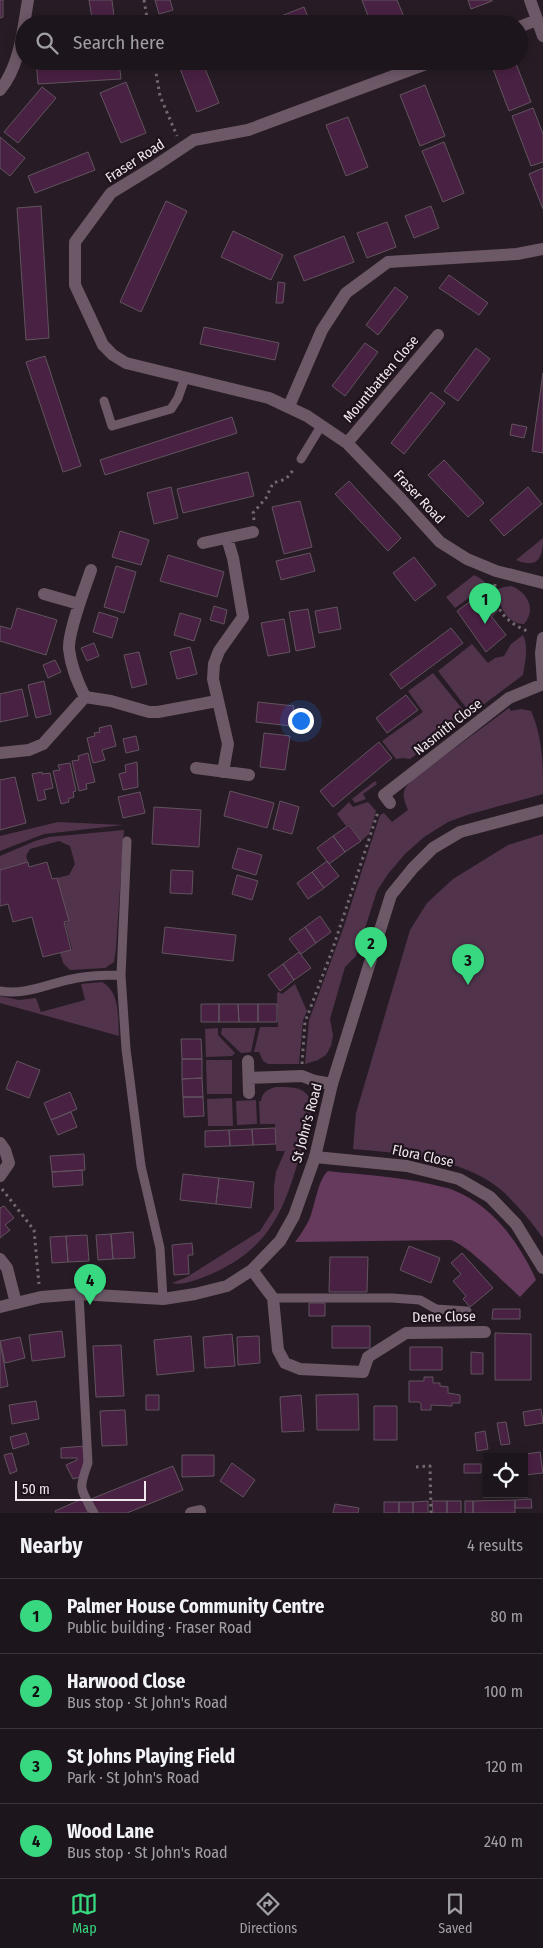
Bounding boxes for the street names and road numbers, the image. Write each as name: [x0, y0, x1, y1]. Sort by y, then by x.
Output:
street label: Fraser Road: [102, 136, 168, 186]
street label: Mountbatten Close: [340, 332, 422, 426]
street label: Fraser Road: [390, 467, 448, 527]
street label: Nasmith Close: [411, 695, 485, 759]
street label: St John's Road: [288, 1081, 326, 1165]
street label: Flora Close: [391, 1141, 455, 1171]
street label: Dene Close: [412, 1308, 476, 1326]

